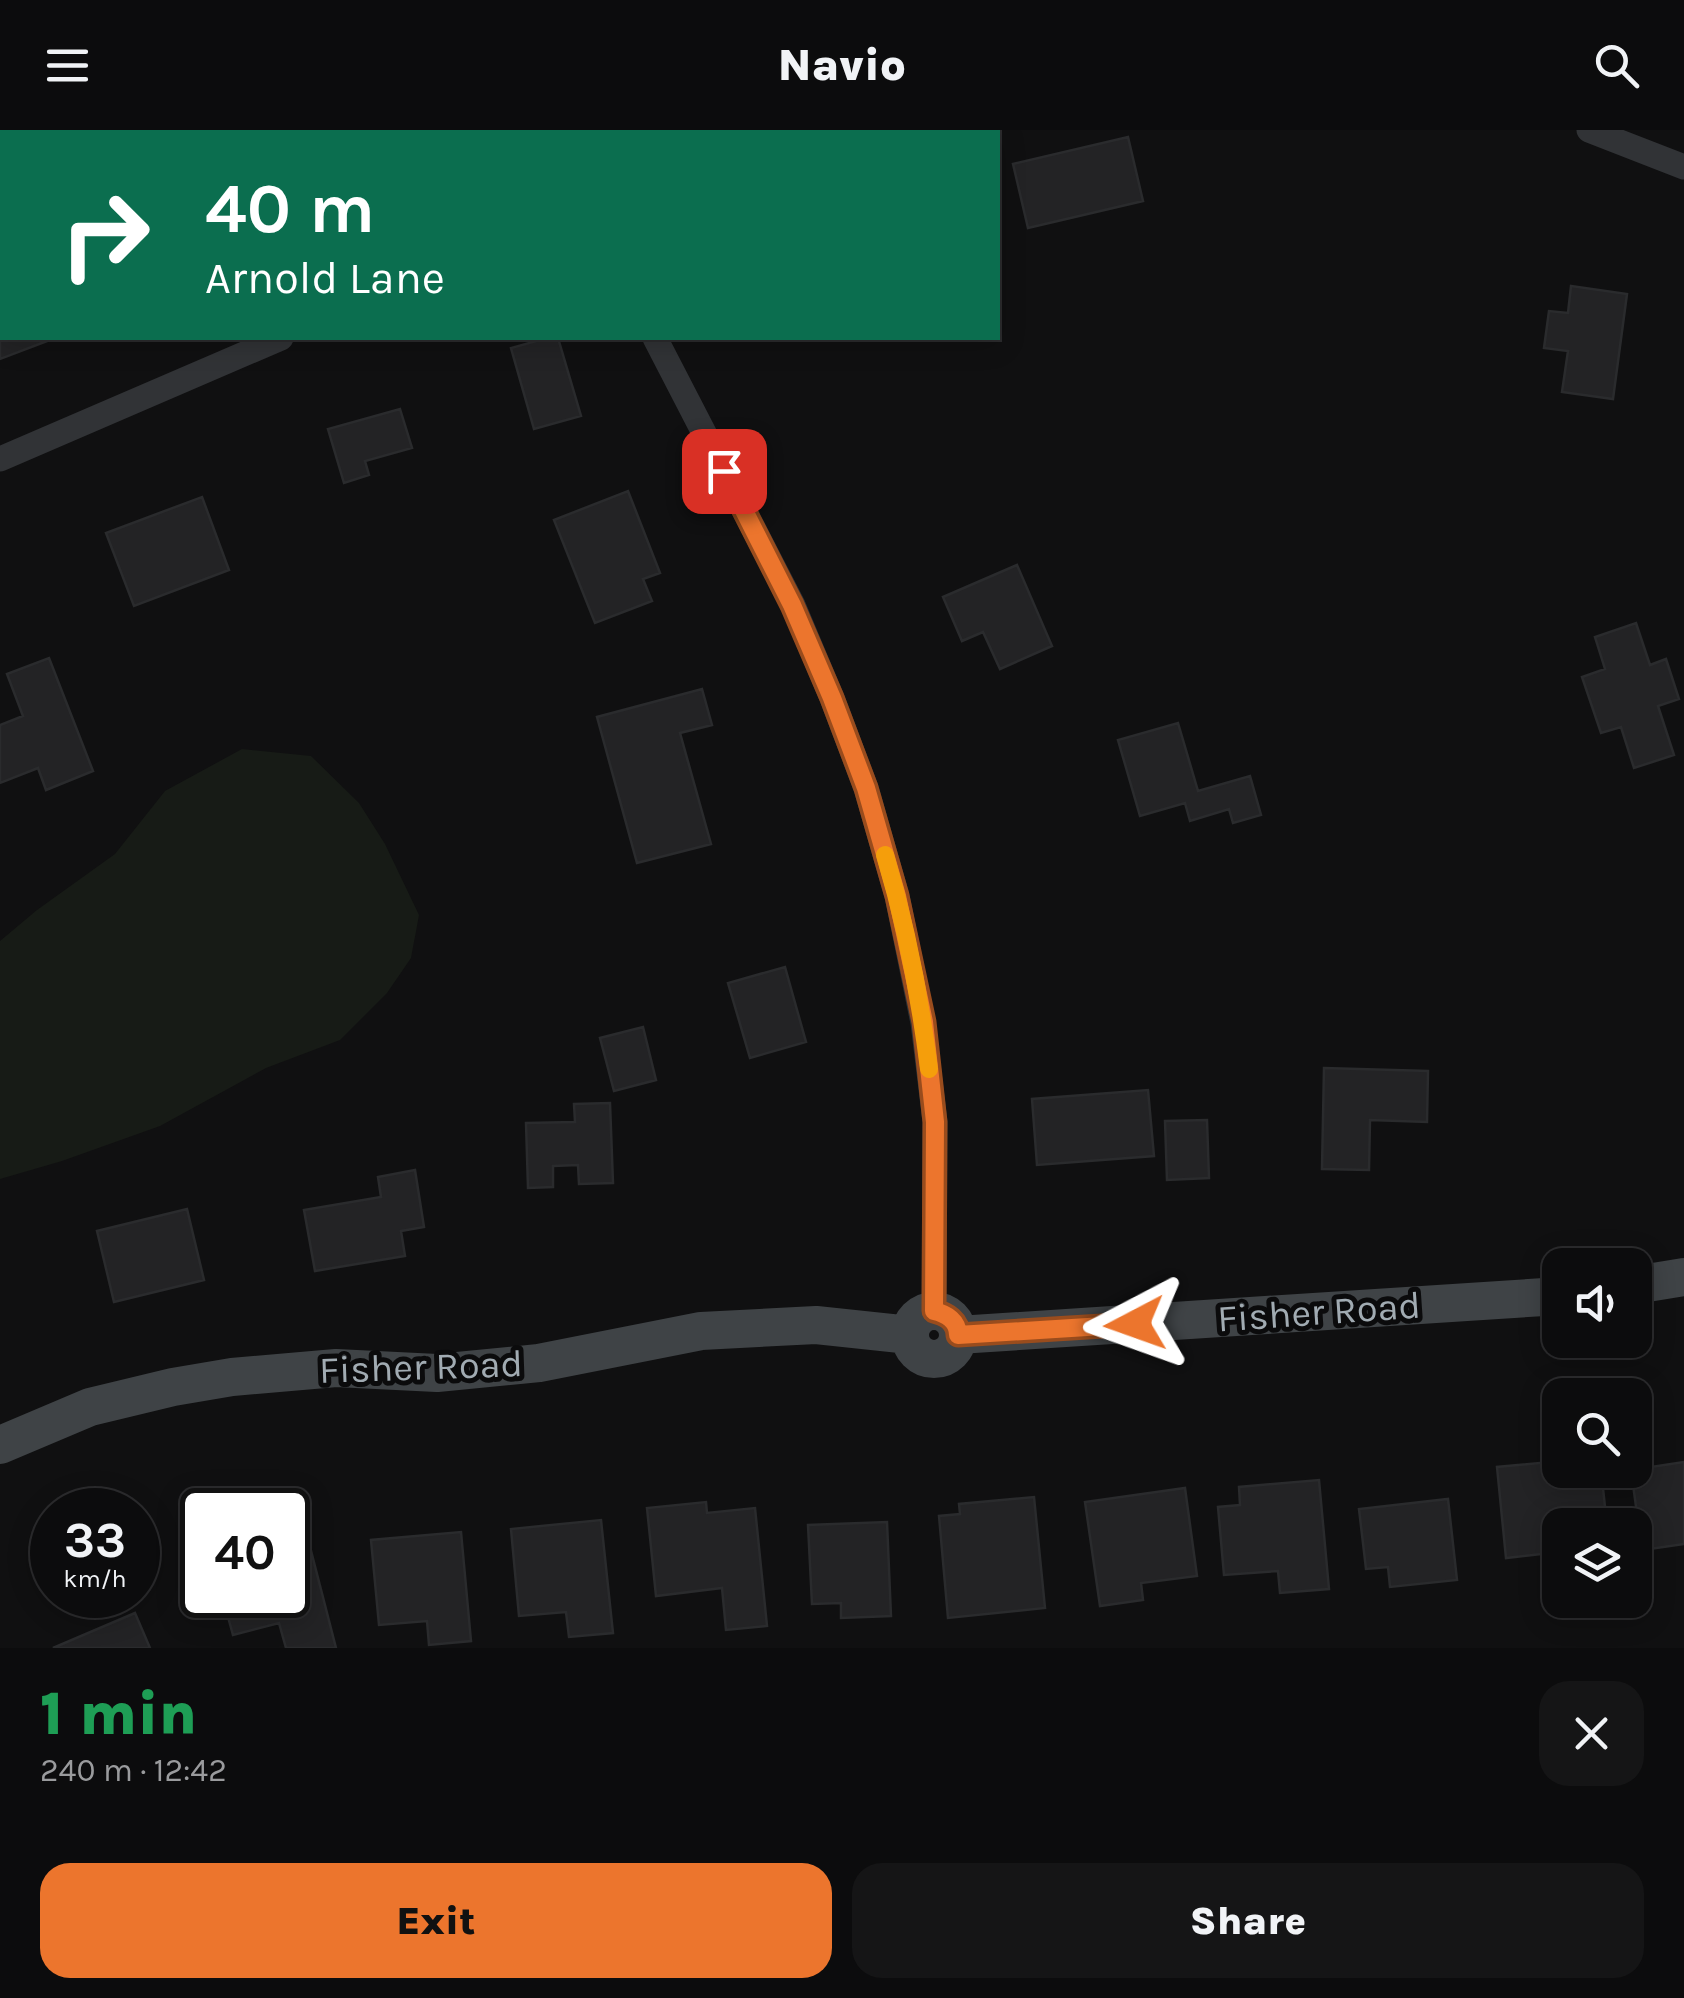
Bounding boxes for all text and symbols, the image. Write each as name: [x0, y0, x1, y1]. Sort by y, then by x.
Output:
icon: menu: [40, 38, 95, 93]
icon: search: [1589, 38, 1644, 93]
text: Navio: [778, 39, 906, 91]
text: 40 m: [205, 168, 375, 250]
icon: right: [40, 170, 170, 300]
text: Arnold Lane: [205, 252, 445, 304]
pin: [682, 429, 767, 514]
icon: arrive: [697, 444, 752, 499]
map controls: [1542, 1248, 1652, 1618]
button: sound: [1542, 1248, 1652, 1358]
position arrow: [1083, 1272, 1187, 1376]
street label: Fisher Road: [1216, 1282, 1422, 1342]
street label: Fisher Road: [318, 1341, 524, 1393]
button: search: [1542, 1378, 1652, 1488]
speed limit sign: 40: [180, 1488, 310, 1618]
button: layers: [1542, 1508, 1652, 1618]
text: 33: [64, 1511, 126, 1570]
text: km/h: [63, 1564, 127, 1593]
text: 1 min: [40, 1679, 197, 1749]
button: close: [1539, 1681, 1644, 1786]
text: 240 m · 12:42: [40, 1752, 227, 1789]
button: Exit: [40, 1863, 832, 1978]
button: Share: [852, 1863, 1644, 1978]

